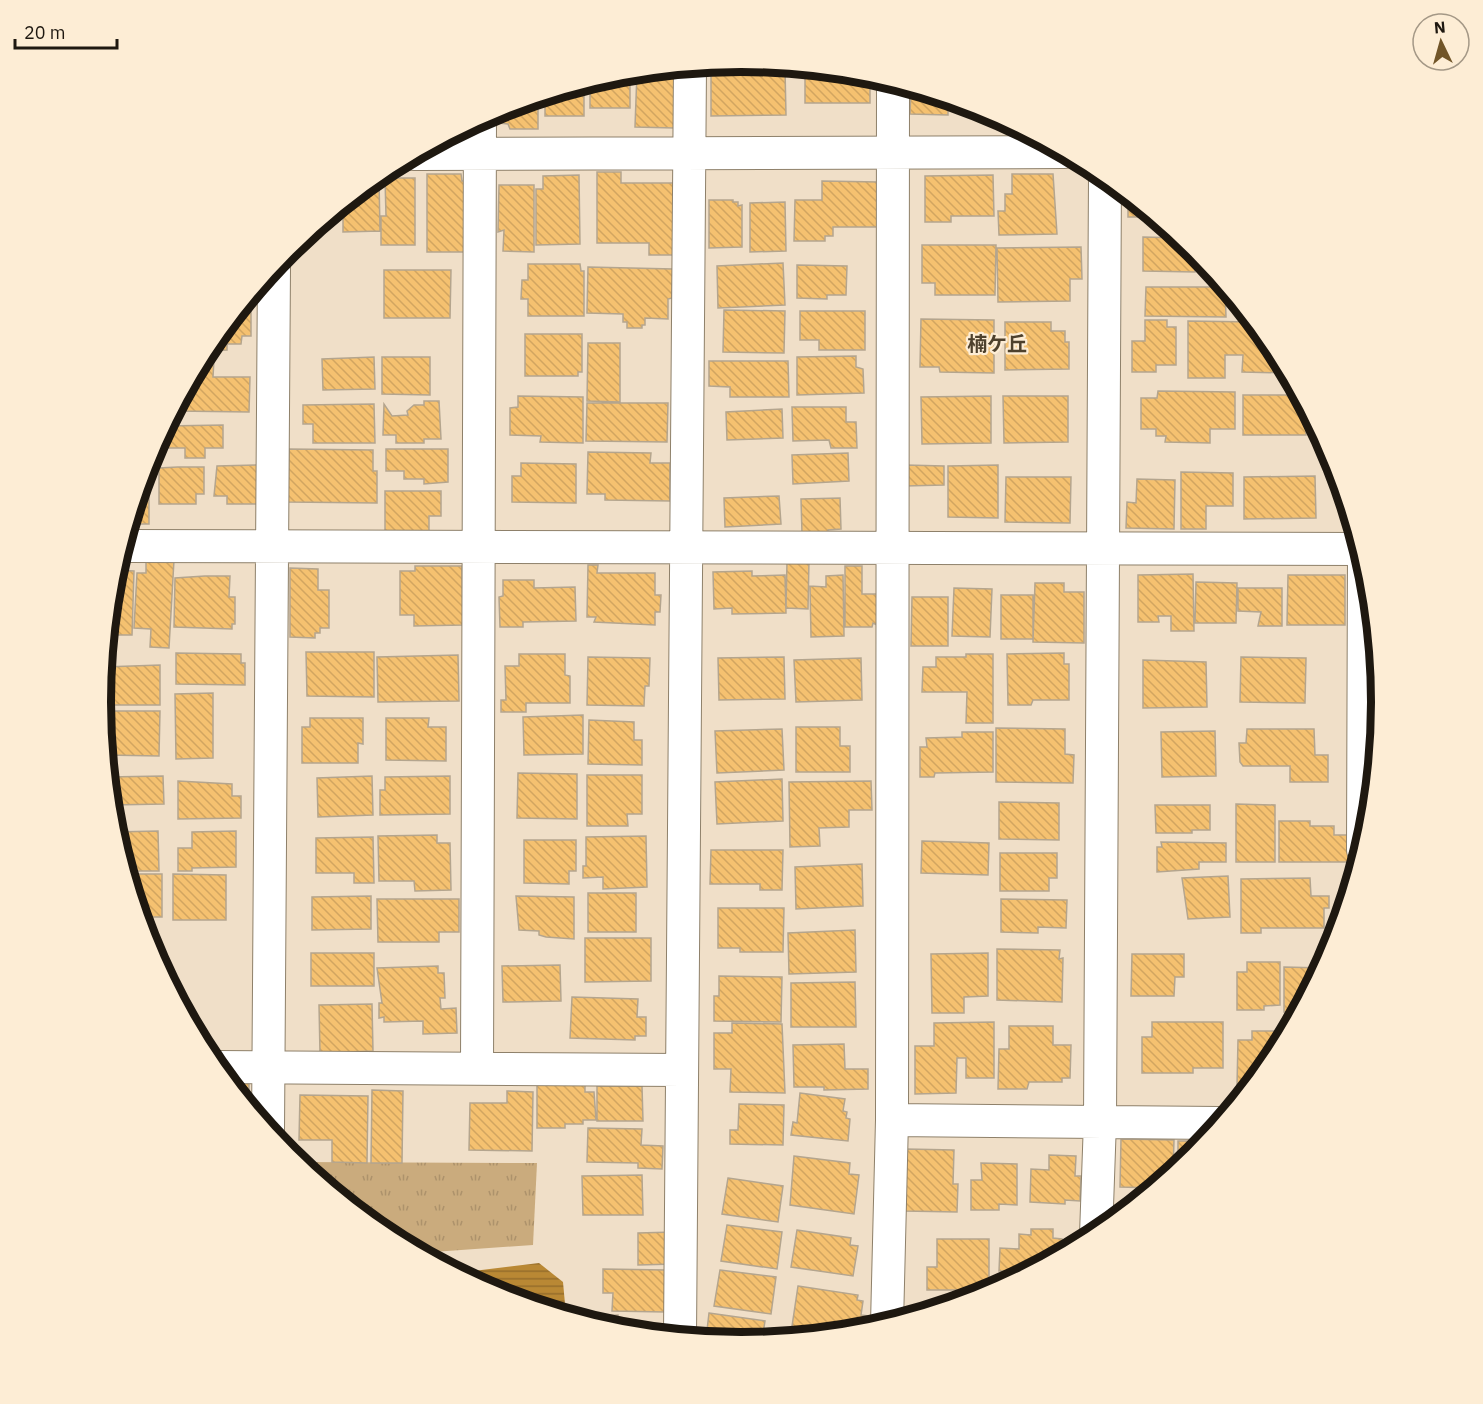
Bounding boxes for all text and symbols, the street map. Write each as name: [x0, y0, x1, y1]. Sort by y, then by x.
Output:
scale bar: [15, 12, 117, 50]
north arrow: [1411, 12, 1471, 72]
text: N: [1433, 17, 1446, 38]
text: 20 m: [24, 21, 66, 44]
district label: 楠ケ丘: [967, 330, 1027, 357]

